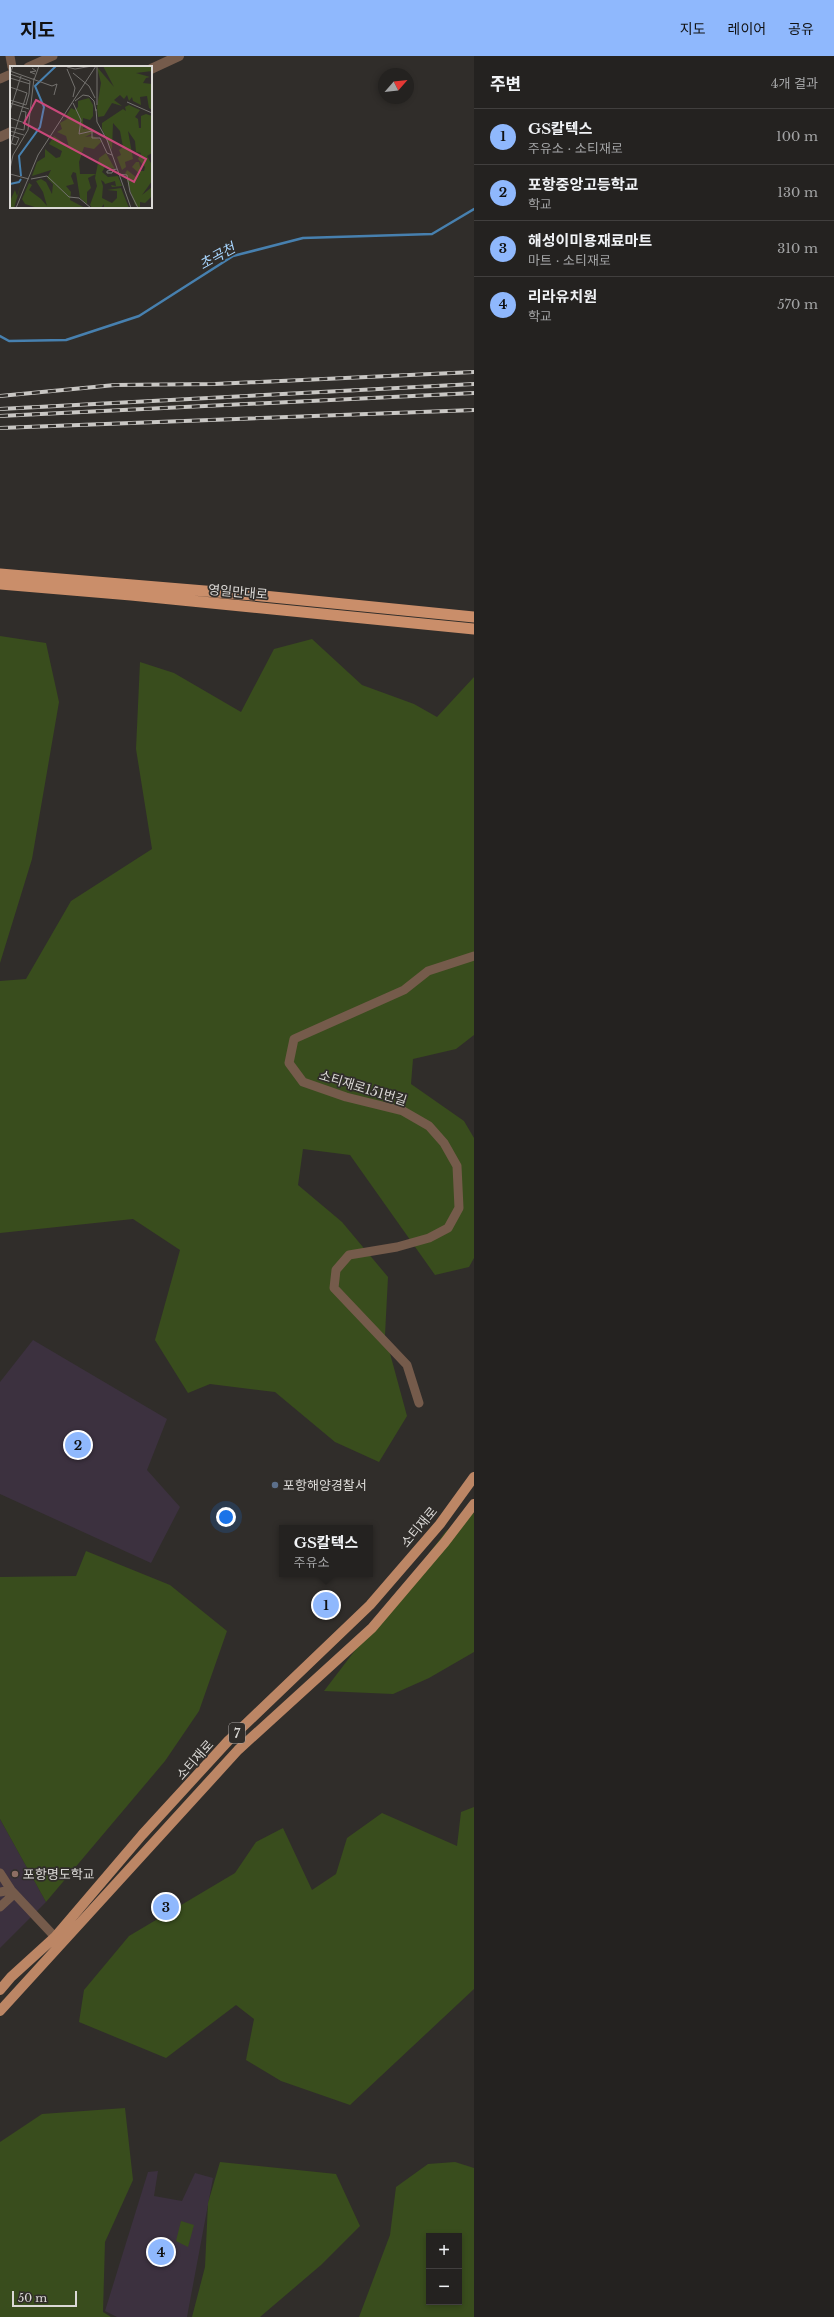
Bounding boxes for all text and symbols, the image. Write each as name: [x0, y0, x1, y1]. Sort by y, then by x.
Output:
text: 지도: [20, 19, 55, 42]
text: 지도: [680, 20, 706, 38]
text: 레이어: [728, 20, 766, 38]
text: 공유: [788, 20, 814, 38]
inset map: [10, 66, 152, 208]
north arrow: [378, 68, 414, 104]
text: 주변: [490, 74, 521, 95]
text: 4개 결과: [771, 75, 818, 92]
text: GS칼텍스: [528, 119, 593, 138]
text: 1: [500, 128, 506, 145]
text: 100 m: [776, 128, 818, 145]
text: 주유소 · 소티재로: [528, 140, 623, 157]
text: 포항중앙고등학교: [528, 175, 638, 194]
text: 2: [499, 184, 507, 201]
text: 130 m: [777, 184, 818, 201]
text: 학교: [528, 196, 552, 213]
text: 해성이미용재료마트: [528, 231, 652, 250]
water label: 초곡천: [196, 238, 239, 273]
text: 3: [499, 240, 507, 257]
text: 310 m: [777, 240, 818, 257]
text: 마트 · 소티재로: [528, 252, 611, 269]
text: 리라유치원: [528, 287, 597, 306]
text: 4: [499, 296, 507, 313]
text: 570 m: [777, 296, 818, 313]
text: 학교: [528, 308, 552, 325]
street label: 영일만대로: [207, 581, 269, 603]
street label: 소티재로151번길: [317, 1067, 409, 1109]
pin: 2: [65, 1430, 91, 1460]
place label: 포항해양경찰서: [283, 1477, 367, 1494]
marker: 포항해양경찰서: [270, 1480, 280, 1490]
street label: 소티재로: [397, 1503, 441, 1551]
your location: [216, 1507, 236, 1527]
popup: [279, 1525, 373, 1577]
text: GS칼텍스: [294, 1533, 358, 1552]
text: 주유소: [294, 1554, 330, 1571]
pin: 1: [313, 1590, 339, 1620]
road number: 7: [229, 1723, 245, 1743]
street label: 소티재로: [173, 1737, 217, 1783]
place label: 포항명도학교: [23, 1866, 95, 1883]
marker: 포항명도학교: [10, 1869, 20, 1879]
pin: 3: [153, 1892, 179, 1922]
map controls: [426, 2233, 462, 2305]
button: +: [426, 2233, 462, 2269]
pin: 4: [148, 2237, 174, 2267]
button: −: [426, 2269, 462, 2305]
scale bar: [12, 2289, 77, 2308]
text: 50 m: [18, 2291, 47, 2305]

